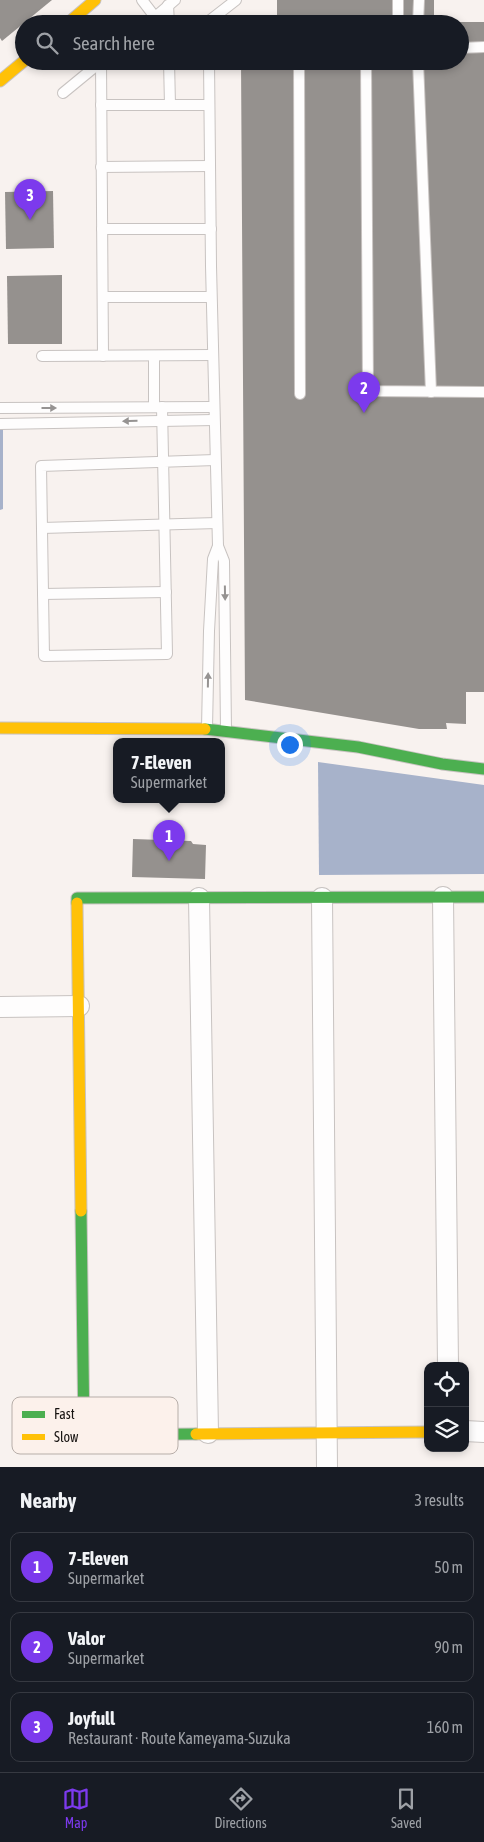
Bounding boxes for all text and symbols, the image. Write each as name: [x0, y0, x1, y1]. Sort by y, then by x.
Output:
search box: [15, 15, 469, 70]
icon: search: [33, 29, 61, 57]
text: Search here: [73, 32, 155, 54]
pin: 3: [14, 179, 46, 220]
pin: 2: [348, 372, 380, 413]
one-way arrow: [41, 404, 57, 412]
one-way arrow: [122, 417, 138, 425]
one-way arrow: [221, 586, 229, 602]
one-way arrow: [204, 672, 212, 688]
your location: [277, 732, 303, 758]
popup: [113, 738, 225, 803]
text: 7-Eleven: [131, 751, 191, 773]
text: Supermarket: [131, 773, 207, 791]
pin: 1: [153, 820, 185, 861]
map controls: [424, 1362, 469, 1452]
button: locate: [424, 1362, 469, 1407]
legend: [12, 1397, 178, 1454]
text: Fast: [54, 1406, 75, 1422]
button: layers: [424, 1407, 469, 1452]
text: Slow: [54, 1429, 79, 1445]
text: Nearby: [20, 1488, 76, 1512]
text: 3 results: [414, 1491, 464, 1509]
text: 7-Eleven: [68, 1547, 129, 1569]
text: 1: [33, 1558, 41, 1576]
text: 50 m: [434, 1558, 463, 1576]
text: Supermarket: [68, 1569, 144, 1587]
text: Valor: [68, 1627, 105, 1649]
text: 2: [33, 1638, 41, 1656]
text: 90 m: [434, 1638, 463, 1656]
text: Supermarket: [68, 1649, 144, 1667]
text: Joyfull: [68, 1707, 115, 1729]
text: 3: [33, 1718, 41, 1736]
text: 160 m: [427, 1718, 463, 1736]
text: Restaurant · Route Kameyama-Suzuka: [68, 1729, 291, 1747]
tab: Map: [62, 1785, 90, 1831]
tab: Directions: [214, 1785, 267, 1831]
tab: Saved: [391, 1785, 422, 1831]

